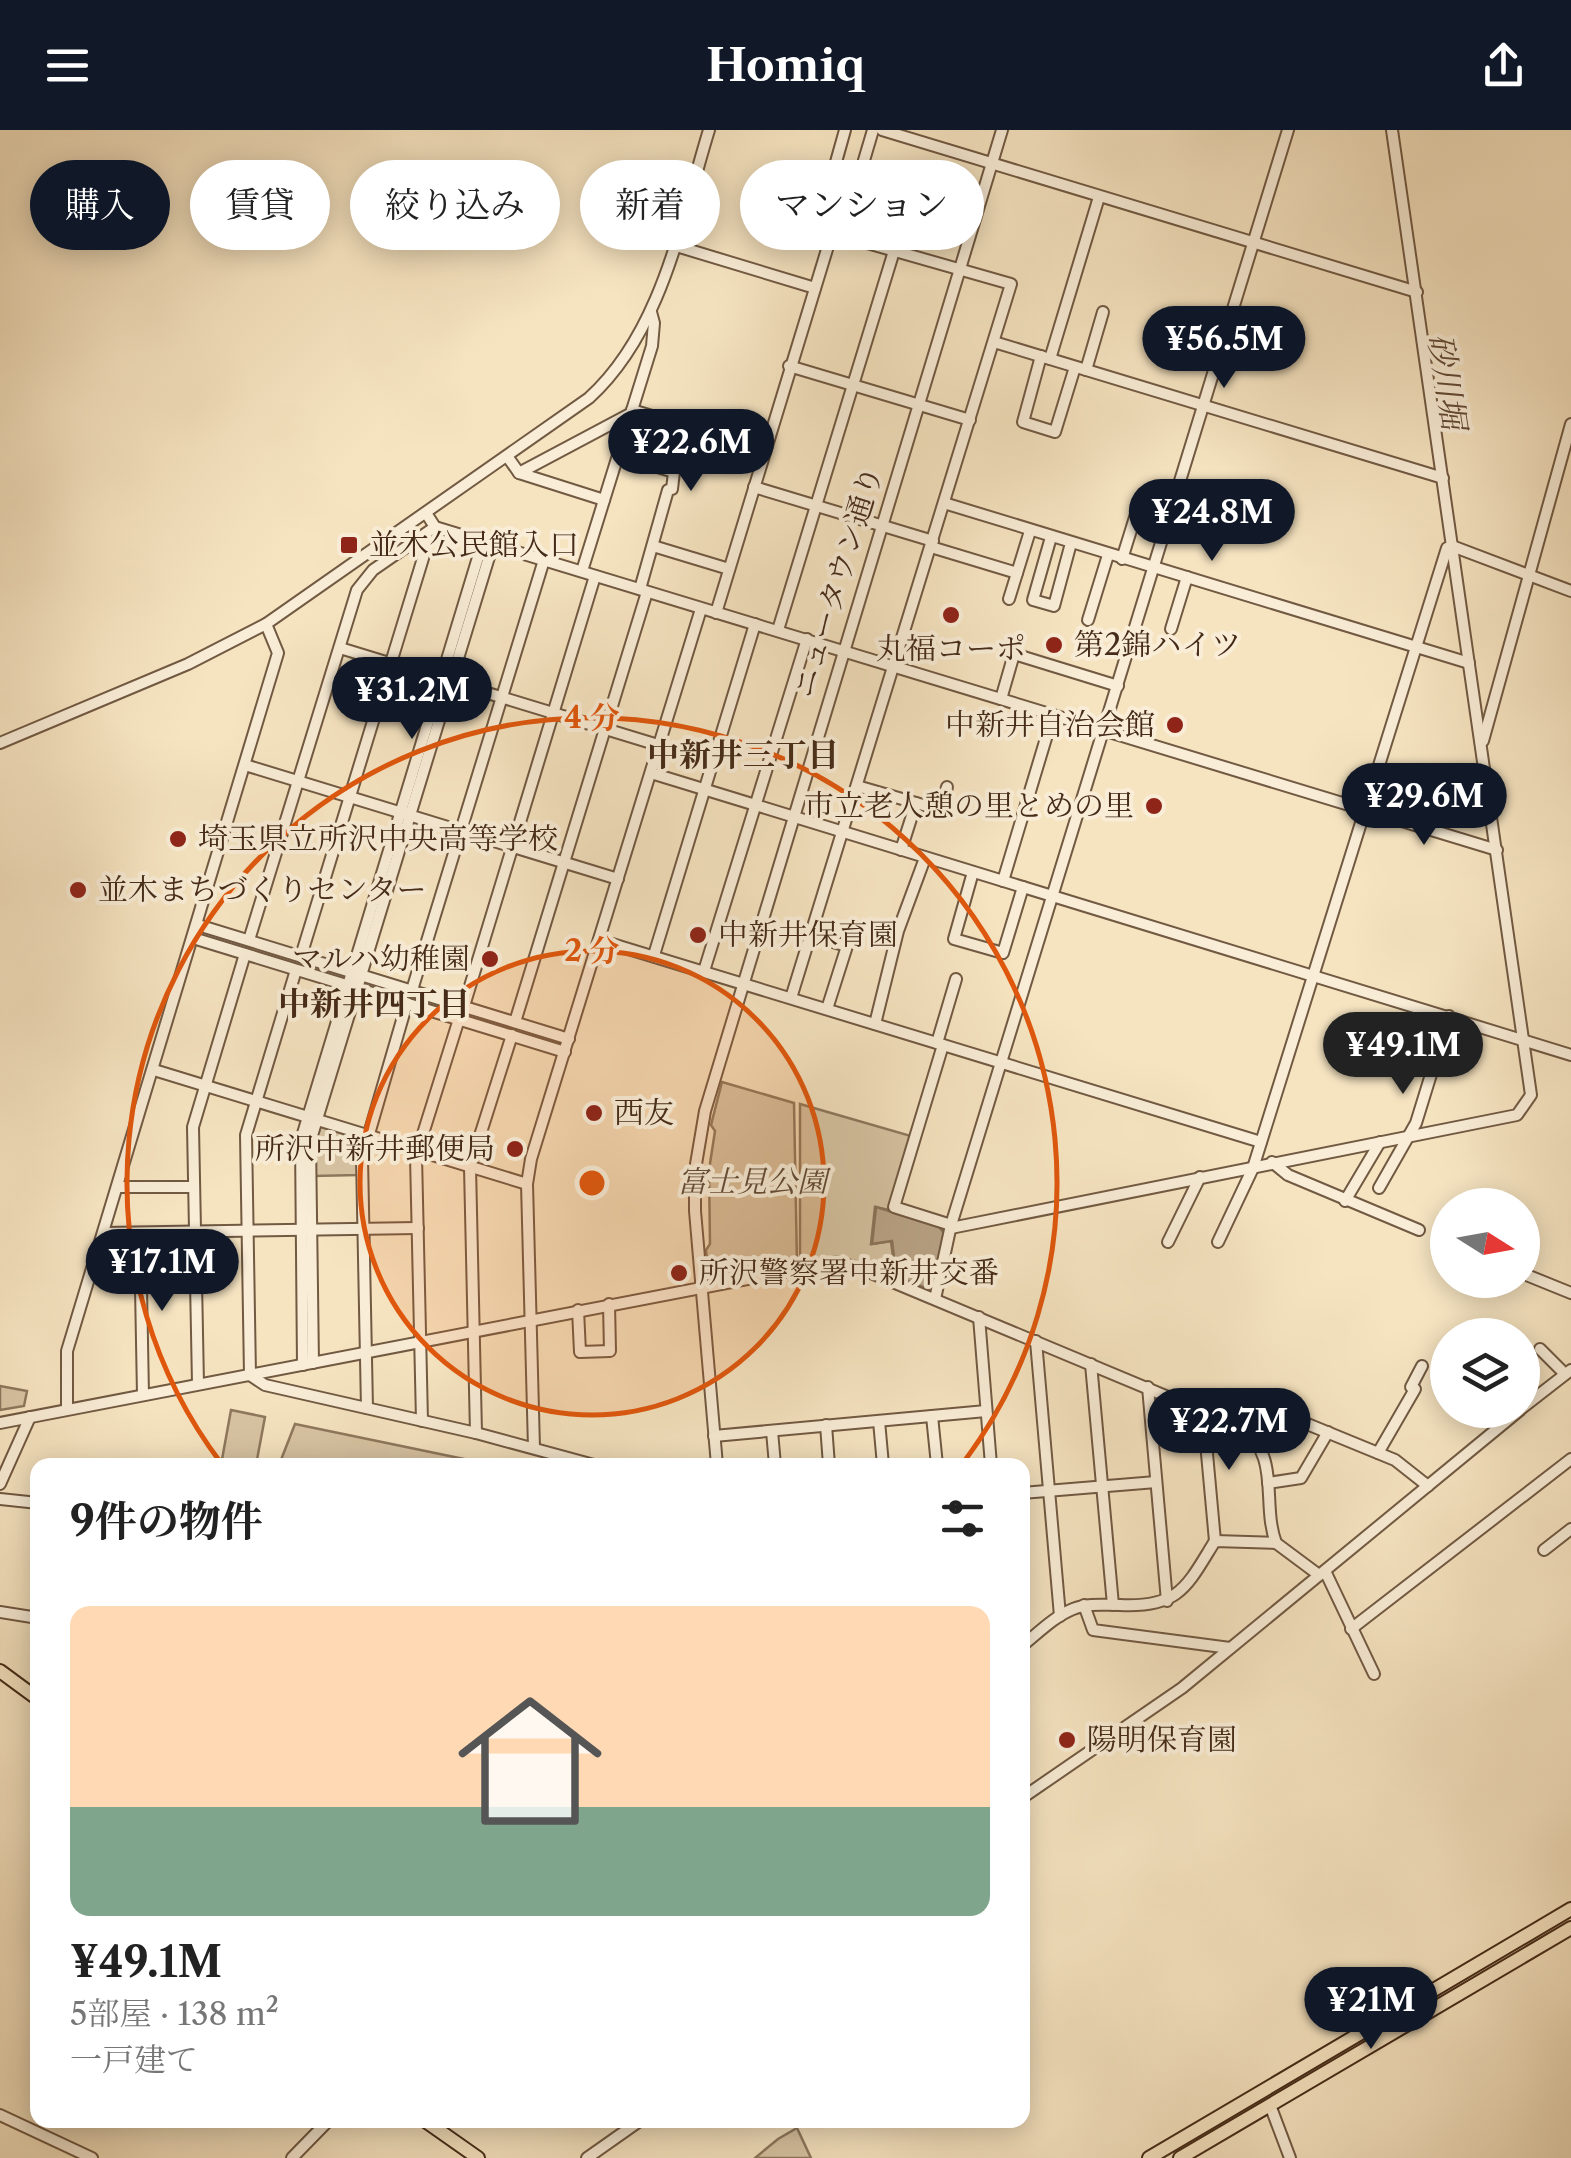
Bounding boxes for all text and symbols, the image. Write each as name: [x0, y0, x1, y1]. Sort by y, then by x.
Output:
text: Homiq: [706, 37, 865, 93]
icon: menu: [40, 38, 95, 93]
icon: share: [1476, 38, 1531, 93]
chip: 購入: [30, 160, 170, 250]
chip: 賃貸: [190, 160, 330, 250]
chip: 絞り込み: [350, 160, 560, 250]
chip: 新着: [580, 160, 720, 250]
chip: マンション: [740, 160, 984, 250]
pin: ¥56.5M: [1143, 306, 1305, 391]
text: ¥56.5M: [1164, 319, 1284, 358]
water label: 砂川堀: [1421, 330, 1475, 436]
pin: ¥22.6M: [610, 409, 772, 494]
text: ¥22.6M: [630, 422, 752, 461]
street label: ニュータウン通り: [785, 462, 890, 702]
pin: ¥24.8M: [1131, 479, 1293, 564]
text: ¥24.8M: [1151, 492, 1273, 531]
place label: 並木公民館入口: [369, 526, 579, 563]
marker: 並木公民館入口: [338, 534, 360, 556]
marker: 丸福コーポ: [940, 604, 962, 626]
place label: 第2錦ハイツ: [1074, 626, 1241, 663]
place label: 丸福コーポ: [876, 630, 1026, 667]
marker: 第2錦ハイツ: [1043, 634, 1065, 656]
pin: ¥31.2M: [331, 657, 493, 742]
text: ¥31.2M: [354, 670, 470, 709]
text: 4 分: [564, 699, 620, 736]
place label: 中新井自治会館: [945, 706, 1155, 743]
marker: 中新井自治会館: [1164, 714, 1186, 736]
district label: 中新井三丁目: [647, 735, 839, 774]
pin: ¥29.6M: [1343, 763, 1505, 848]
text: ¥29.6M: [1364, 776, 1484, 815]
place label: 市立老人憩の里とめの里: [804, 787, 1134, 824]
marker: 市立老人憩の里とめの里: [1143, 795, 1165, 817]
place label: 埼玉県立所沢中央高等学校: [198, 820, 558, 857]
marker: 埼玉県立所沢中央高等学校: [167, 828, 189, 850]
place label: 並木まちづくりセンター: [98, 871, 427, 908]
marker: 並木まちづくりセンター: [67, 879, 89, 901]
place label: 中新井保育園: [718, 916, 898, 953]
marker: 中新井保育園: [687, 924, 709, 946]
text: 2 分: [564, 932, 620, 969]
place label: マルハ幼稚園: [292, 940, 470, 977]
marker: マルハ幼稚園: [479, 948, 501, 970]
district label: 中新井四丁目: [278, 984, 470, 1023]
pin: ¥49.1M: [1322, 1012, 1484, 1097]
text: ¥49.1M: [1345, 1025, 1461, 1064]
place label: 西友: [614, 1094, 674, 1131]
marker: 西友: [583, 1102, 605, 1124]
place label: 所沢中新井郵便局: [255, 1130, 495, 1167]
marker: 所沢中新井郵便局: [504, 1138, 526, 1160]
park label: 富士見公園: [677, 1163, 832, 1200]
centre of rings: [574, 1165, 610, 1201]
north arrow: [1430, 1188, 1540, 1298]
map controls: [1430, 1188, 1540, 1428]
pin: ¥17.1M: [81, 1229, 243, 1314]
text: ¥17.1M: [108, 1242, 216, 1281]
place label: 所沢警察署中新井交番: [699, 1254, 999, 1291]
marker: 所沢警察署中新井交番: [668, 1262, 690, 1284]
button: layers: [1430, 1318, 1540, 1428]
pin: ¥22.7M: [1148, 1388, 1310, 1473]
text: ¥22.7M: [1170, 1401, 1288, 1440]
icon: filters: [935, 1491, 990, 1546]
text: 9件の物件: [70, 1495, 263, 1547]
icon: home: [440, 1671, 620, 1851]
place label: 陽明保育園: [1087, 1721, 1237, 1758]
marker: 陽明保育園: [1056, 1729, 1078, 1751]
text: ¥49.1M: [70, 1936, 222, 1988]
pin: ¥21M: [1312, 1967, 1430, 2052]
text: ¥21M: [1326, 1980, 1416, 2019]
text: 5部屋 · 138 m²: [70, 1994, 279, 2033]
text: 一戸建て: [70, 2040, 198, 2079]

